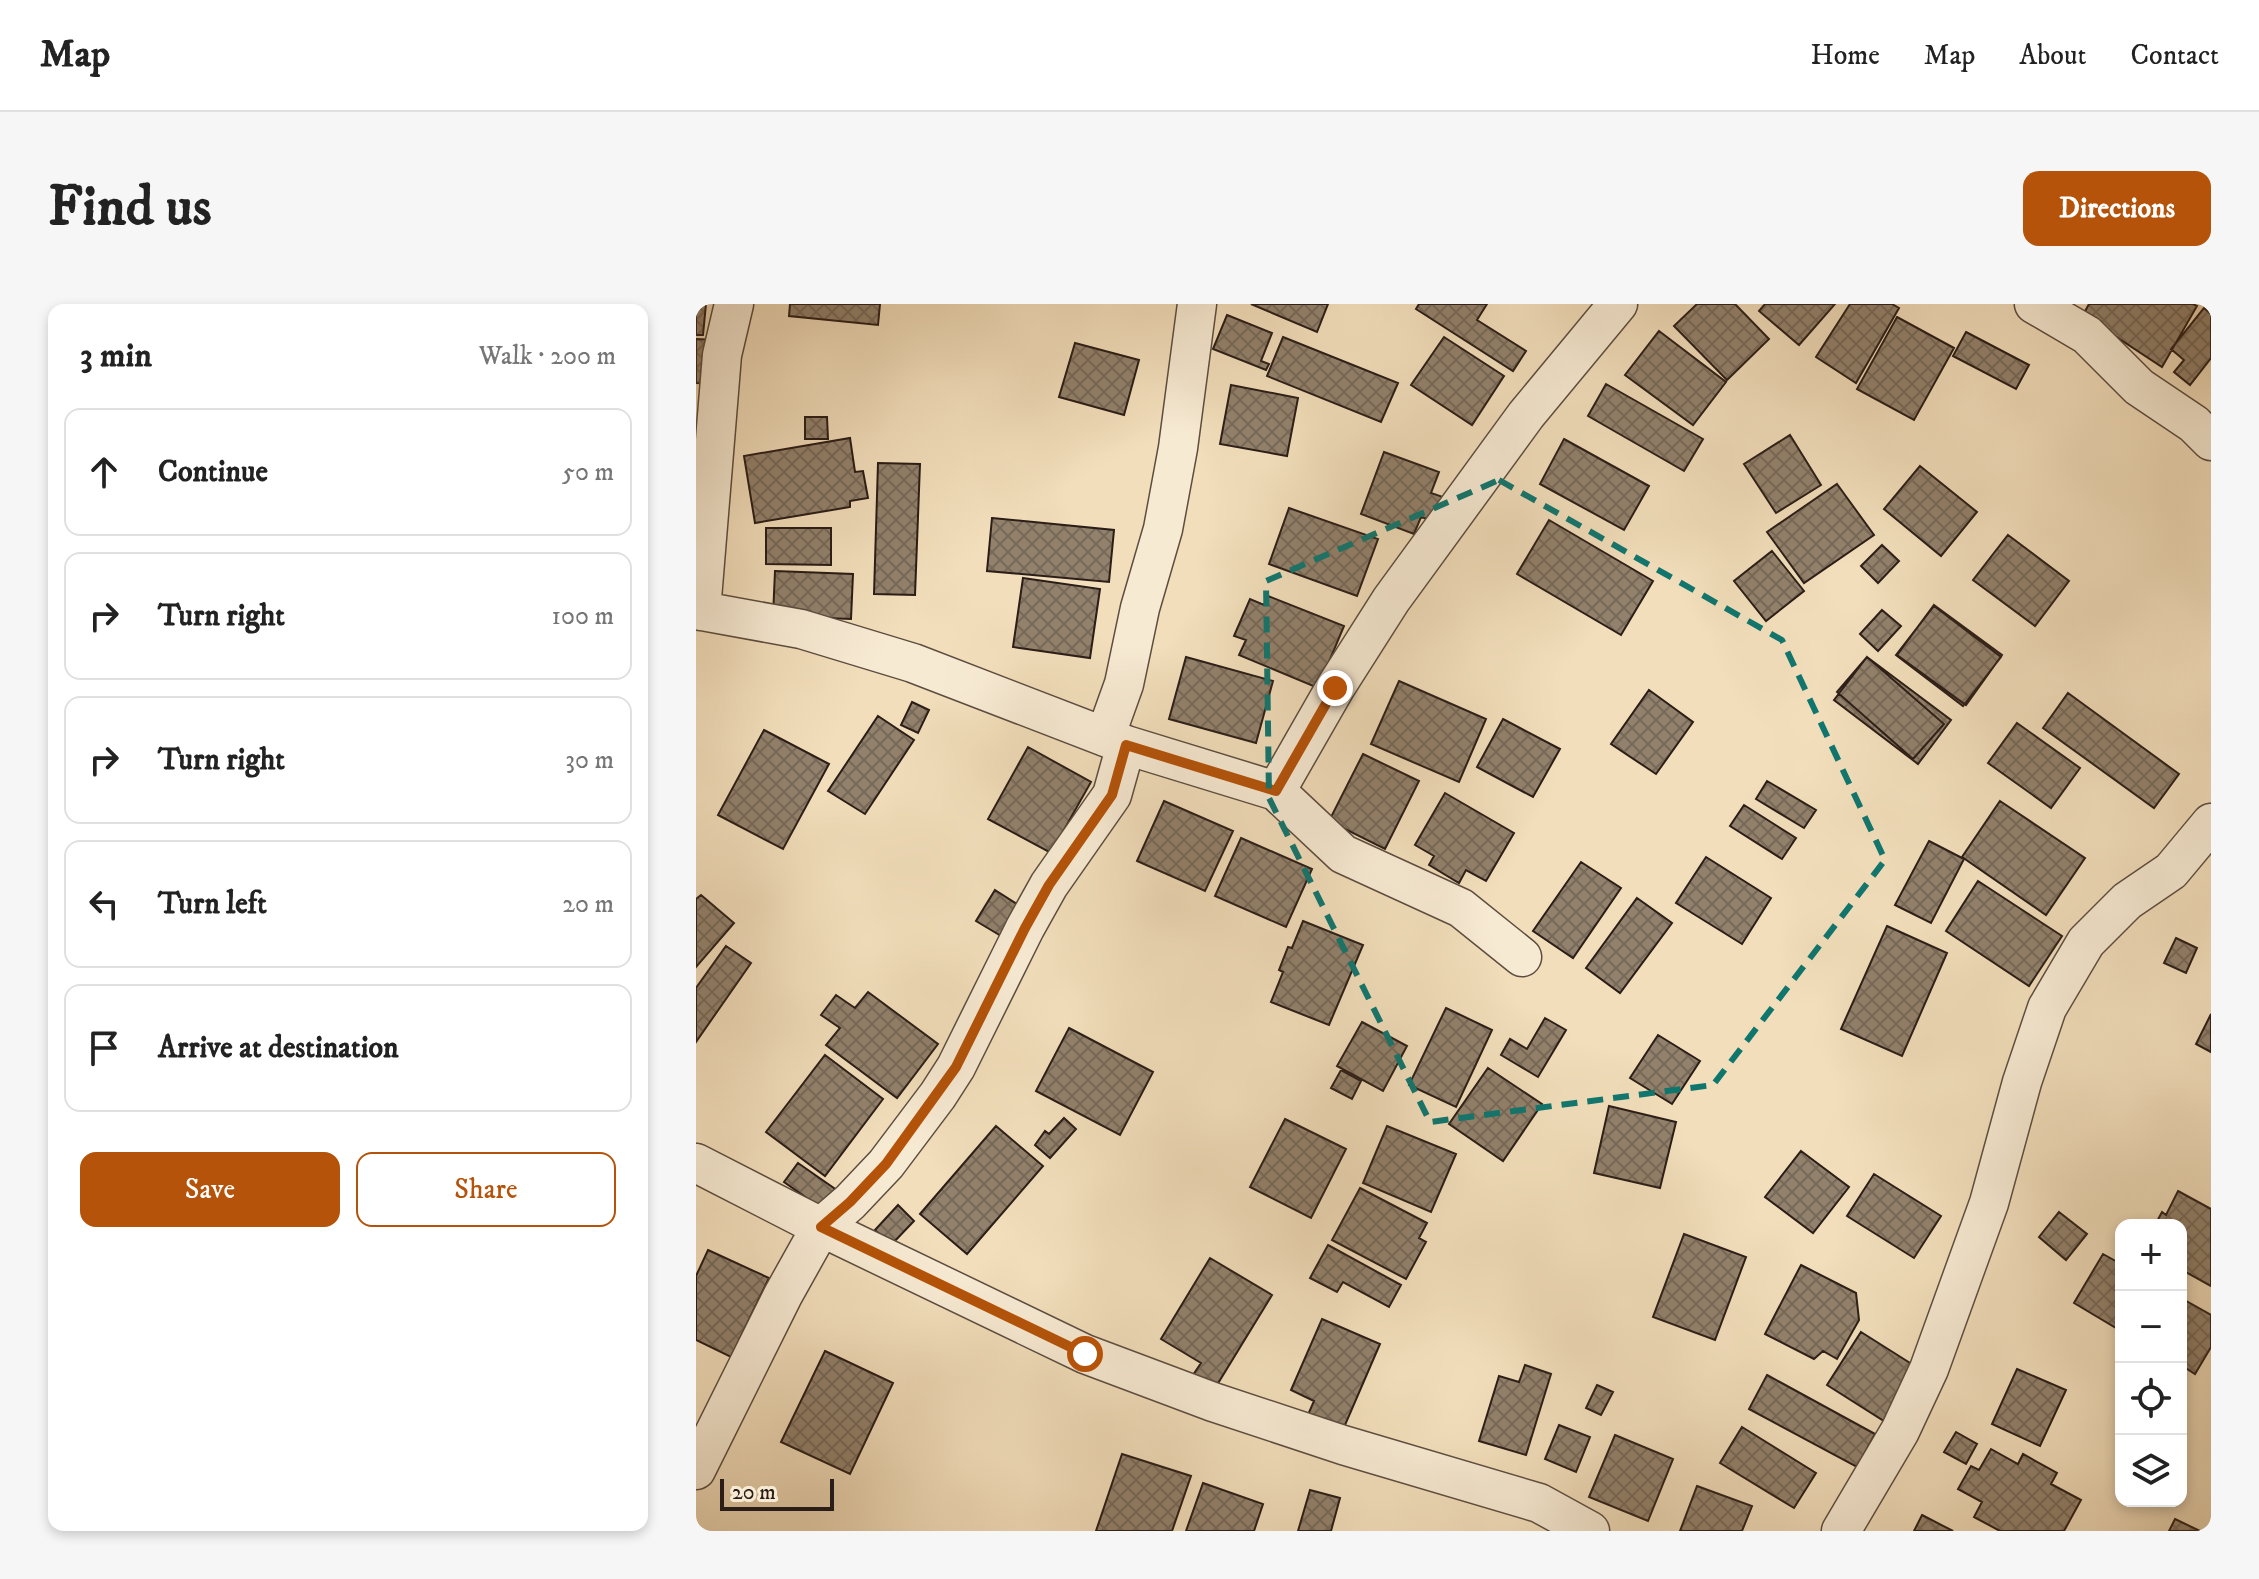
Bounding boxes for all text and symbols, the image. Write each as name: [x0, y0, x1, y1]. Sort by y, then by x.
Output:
text: Map: [40, 31, 110, 79]
text: Home: [1811, 38, 1880, 73]
text: Map: [1924, 38, 1975, 73]
text: About: [2019, 38, 2086, 73]
text: Contact: [2130, 38, 2219, 73]
button: Directions: [2023, 171, 2211, 246]
text: Find us: [48, 173, 212, 243]
text: 3 min: [80, 335, 152, 377]
text: Walk · 200 m: [479, 340, 616, 373]
icon: ahead: [82, 450, 126, 494]
text: Continue: [158, 454, 268, 491]
text: 50 m: [562, 456, 614, 489]
icon: right: [82, 594, 126, 638]
text: Turn right: [158, 598, 285, 635]
text: 100 m: [551, 600, 614, 633]
route end: [1317, 670, 1353, 706]
icon: right: [82, 738, 126, 782]
text: Turn right: [158, 742, 285, 779]
text: 30 m: [565, 744, 614, 777]
icon: left: [82, 882, 126, 926]
text: Turn left: [158, 886, 267, 923]
text: 20 m: [562, 888, 614, 921]
icon: arrive: [82, 1026, 126, 1070]
text: Arrive at destination: [158, 1030, 399, 1067]
button: Save: [80, 1152, 340, 1227]
button: Share: [356, 1152, 616, 1227]
map controls: [2115, 1219, 2187, 1507]
button: +: [2115, 1219, 2187, 1291]
button: −: [2115, 1291, 2187, 1363]
route start: [1067, 1336, 1103, 1372]
button: locate: [2115, 1363, 2187, 1435]
button: layers: [2115, 1435, 2187, 1507]
scale bar: [720, 1475, 834, 1511]
text: 20 m: [732, 1479, 776, 1506]

